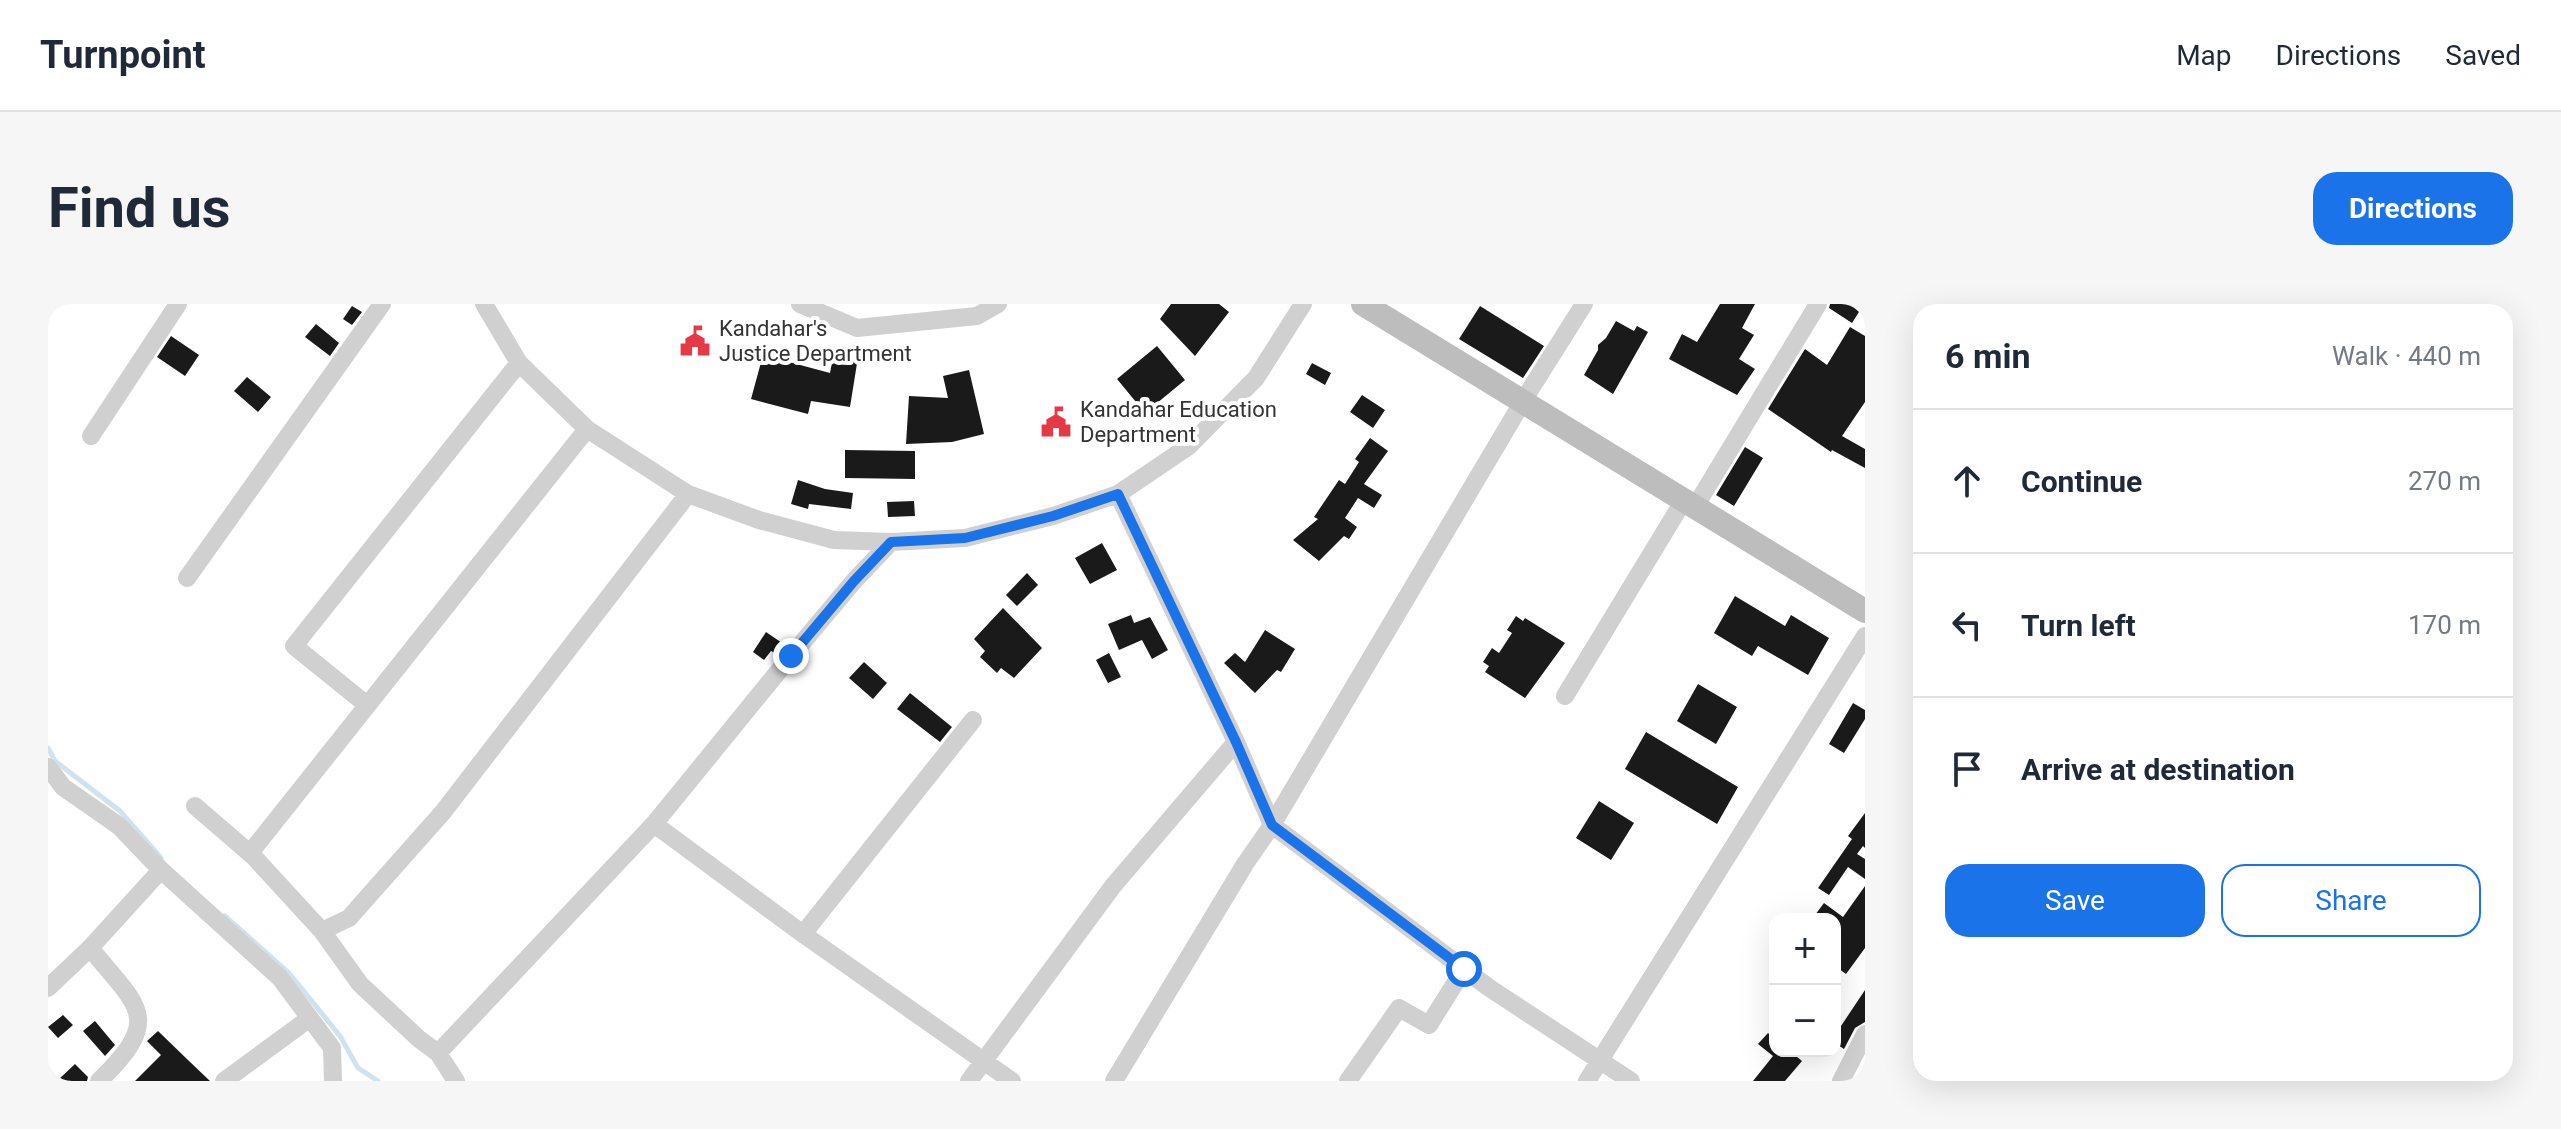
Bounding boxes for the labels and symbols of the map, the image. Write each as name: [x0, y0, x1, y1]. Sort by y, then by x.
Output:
place label: Kandahar's Justice Department: [719, 316, 912, 366]
public building icon: Kandahar's Justice Department: [678, 324, 712, 358]
place label: Kandahar Education Department: [1080, 397, 1277, 447]
public building icon: Kandahar Education Department: [1039, 405, 1073, 439]
route end: [773, 638, 809, 674]
route start: [1446, 951, 1482, 987]

